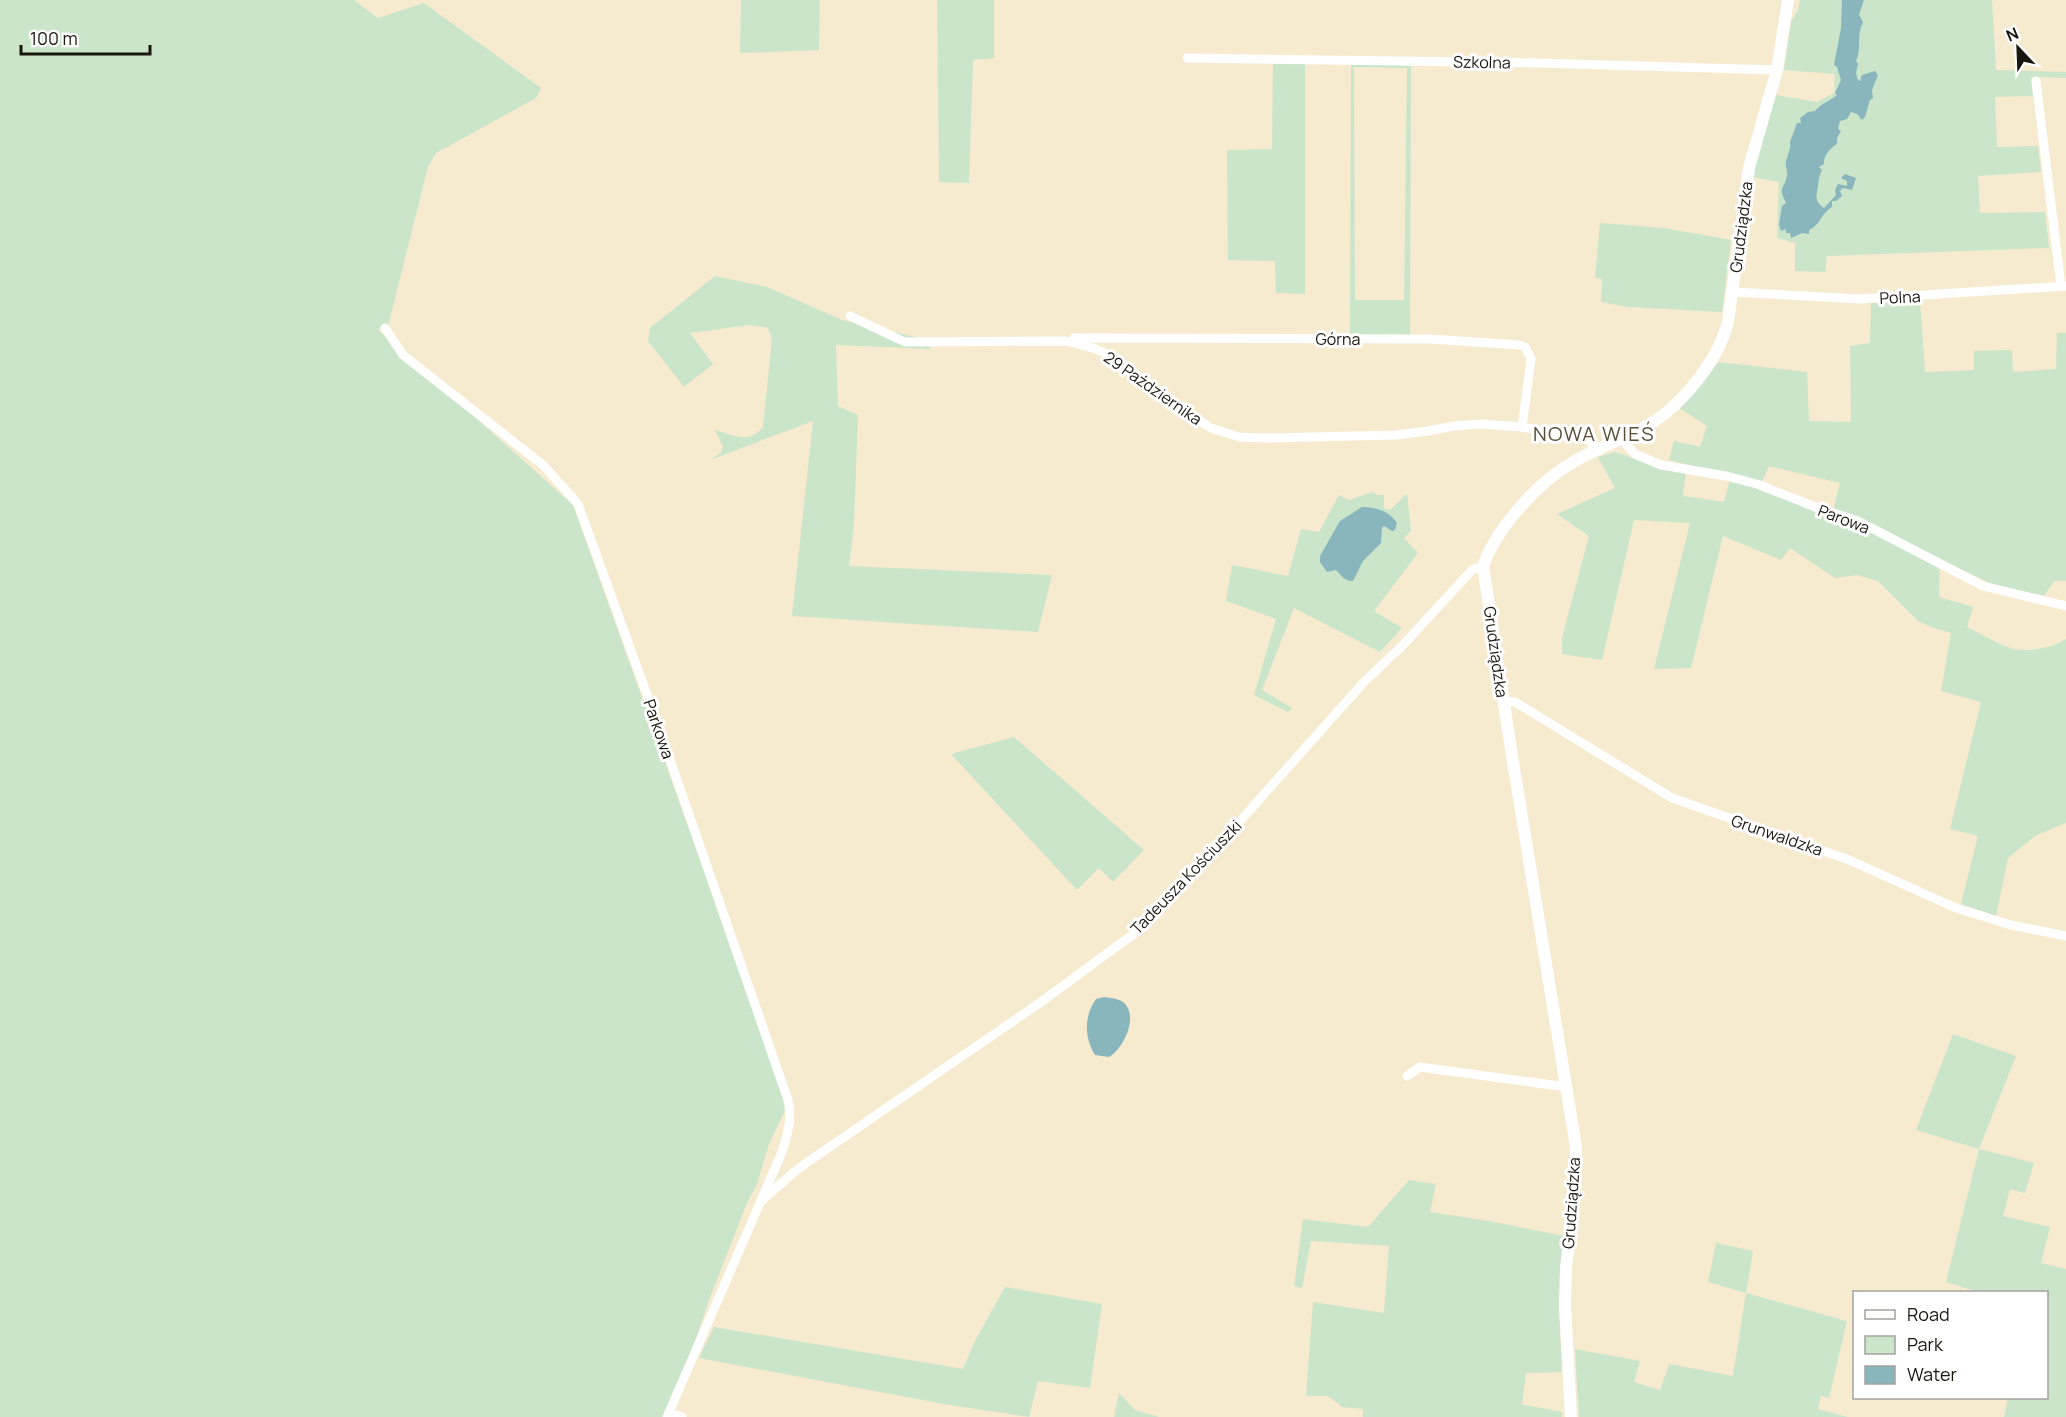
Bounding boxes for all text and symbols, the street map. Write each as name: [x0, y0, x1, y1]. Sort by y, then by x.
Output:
scale bar: [21, 18, 150, 56]
north arrow: [1988, 18, 2048, 78]
text: N: [2003, 22, 2022, 47]
text: 100 m: [30, 26, 78, 50]
street label: Szkolna: [1453, 50, 1511, 74]
street label: Grudziądzka: [1724, 180, 1758, 274]
street label: Polna: [1879, 285, 1921, 309]
street label: Górna: [1316, 328, 1360, 350]
street label: 29 Października: [1100, 346, 1206, 430]
district label: NOWA WIEŚ: [1533, 420, 1655, 447]
street label: Parowa: [1815, 499, 1873, 539]
street label: Grudziądzka: [1479, 605, 1513, 699]
street label: Parkowa: [639, 696, 679, 762]
street label: Grunwaldzka: [1728, 809, 1826, 861]
street label: Tadeusza Kościuszki: [1126, 815, 1246, 939]
street label: Grudziądzka: [1557, 1156, 1585, 1250]
legend: [1853, 1291, 2048, 1399]
text: Road: [1907, 1302, 1950, 1326]
text: Park: [1907, 1332, 1944, 1356]
text: Water: [1907, 1362, 1957, 1386]

